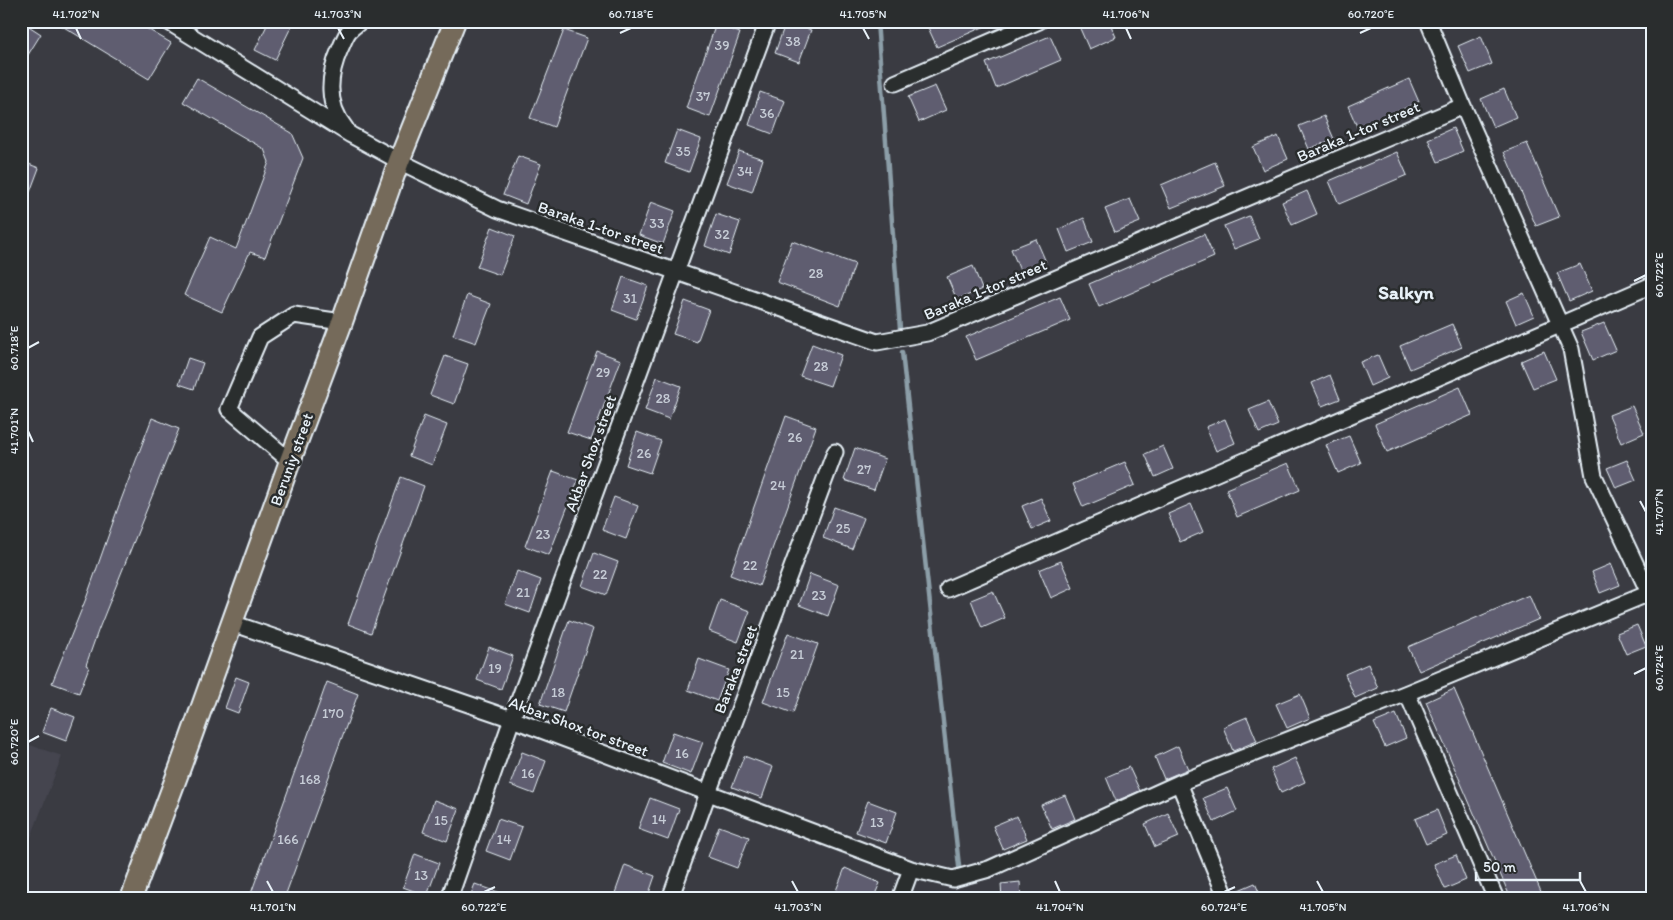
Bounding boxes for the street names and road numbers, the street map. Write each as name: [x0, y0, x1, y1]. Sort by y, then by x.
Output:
street label: Baraka 1-tor street: [1294, 97, 1423, 166]
street label: Baraka 1-tor street: [535, 197, 666, 258]
street label: Baraka 1-tor street: [921, 255, 1050, 324]
street label: Akbar Shox street: [561, 392, 620, 514]
street label: Beruniy street: [266, 410, 317, 508]
street label: Baraka street: [710, 622, 761, 716]
street label: Akbar Shox tor street: [507, 692, 651, 761]

